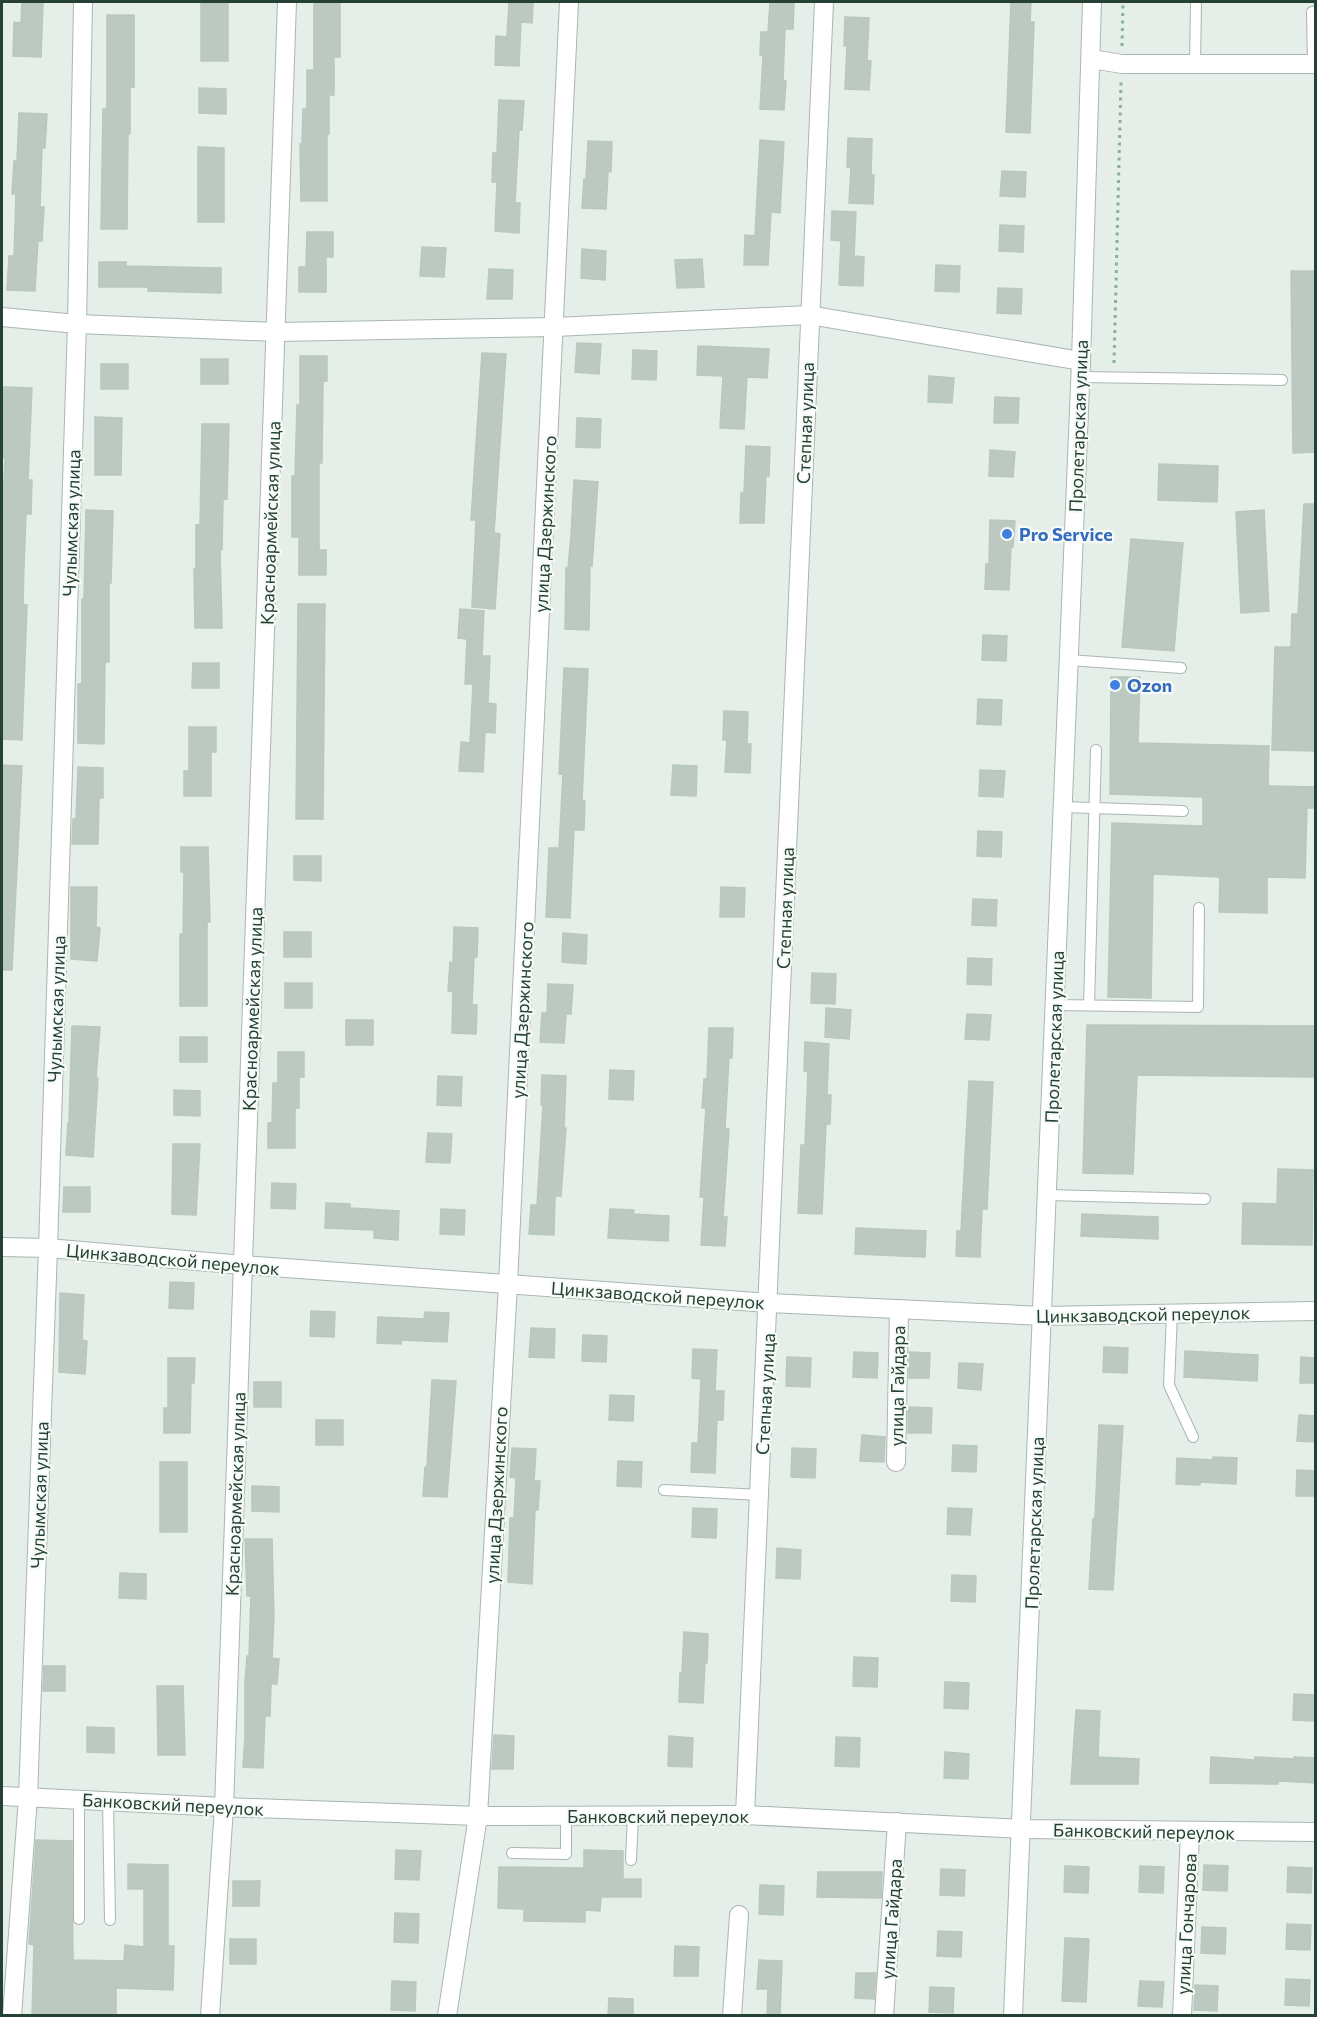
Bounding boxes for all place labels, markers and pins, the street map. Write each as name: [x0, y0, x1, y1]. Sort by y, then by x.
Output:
place label: Pro Service: [1019, 523, 1113, 545]
marker: Pro Service: [1000, 527, 1014, 541]
place label: Ozon: [1127, 674, 1172, 696]
marker: Ozon: [1108, 678, 1122, 692]

